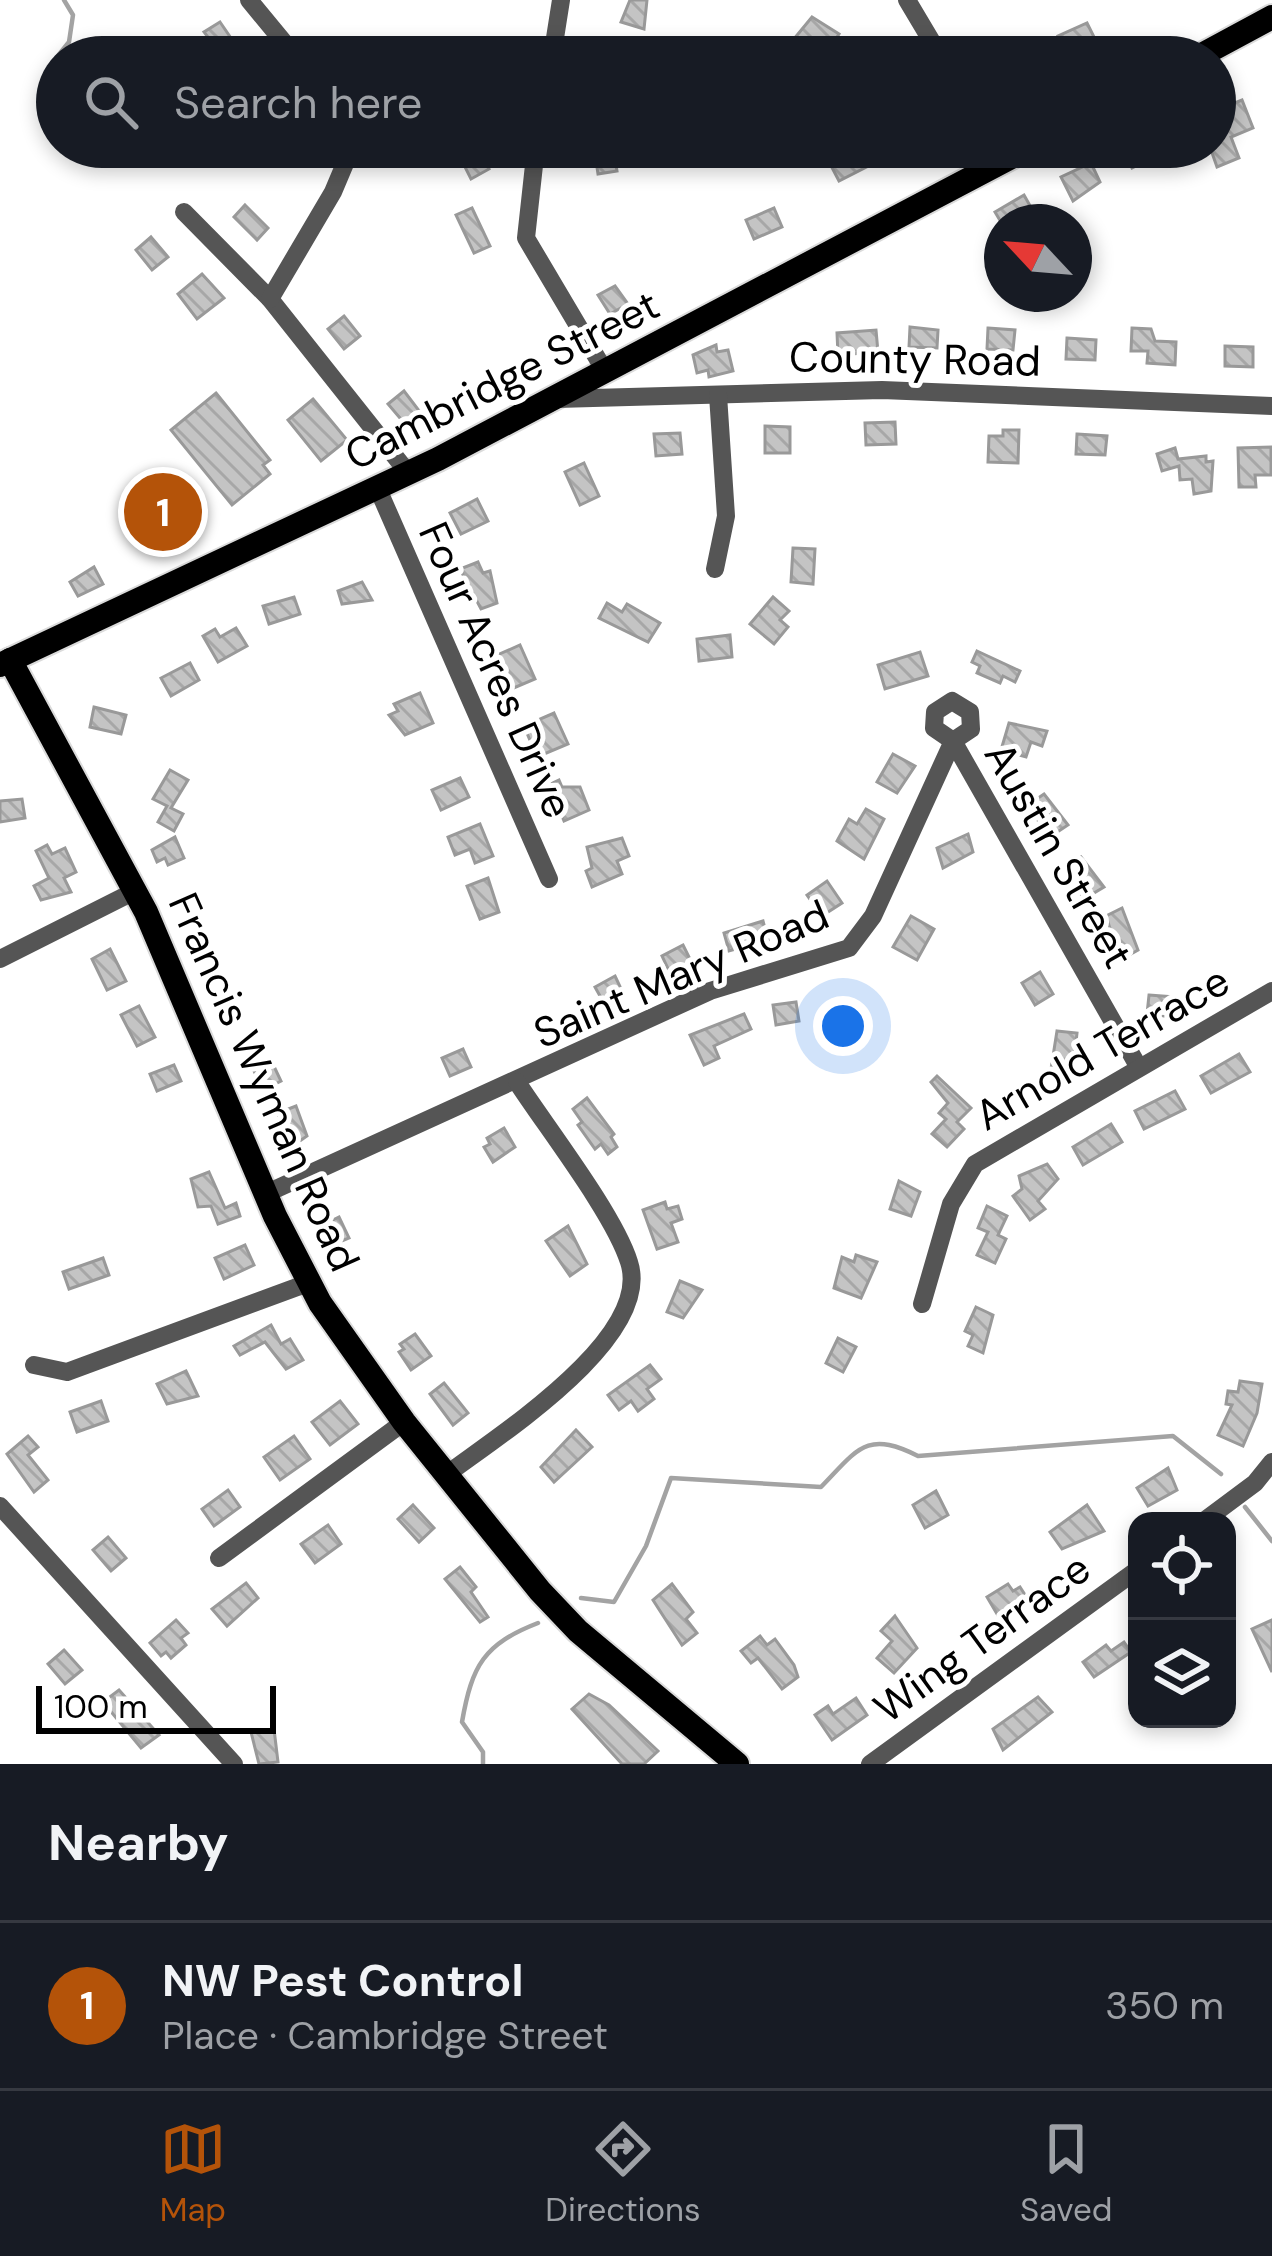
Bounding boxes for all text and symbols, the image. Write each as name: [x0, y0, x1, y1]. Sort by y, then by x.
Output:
search box: [36, 36, 1236, 168]
icon: search: [78, 69, 144, 135]
text: Search here: [174, 73, 422, 132]
north arrow: [984, 204, 1092, 312]
street label: Cambridge Street: [336, 277, 668, 483]
street label: County Road: [789, 329, 1041, 389]
pin: 1: [124, 467, 202, 557]
street label: Four Acres Drive: [406, 513, 586, 827]
street label: Austin Street: [972, 732, 1146, 978]
street label: Francis Wyman Road: [156, 884, 372, 1280]
street label: Saint Mary Road: [525, 887, 837, 1061]
street label: Arnold Terrace: [965, 953, 1239, 1143]
your location: [813, 996, 873, 1056]
map controls: [1128, 1512, 1236, 1728]
button: locate: [1128, 1512, 1236, 1620]
street label: Wing Terrace: [863, 1541, 1101, 1735]
button: layers: [1128, 1620, 1236, 1728]
scale bar: [36, 1680, 276, 1733]
text: 100 m: [54, 1685, 148, 1728]
text: Nearby: [48, 1809, 229, 1876]
text: NW Pest Control: [162, 1951, 524, 2010]
text: 1: [80, 1980, 94, 2031]
text: 350 m: [1105, 1980, 1224, 2031]
text: Place · Cambridge Street: [162, 2010, 608, 2061]
tab: Map: [160, 2116, 226, 2231]
tab: Directions: [545, 2116, 701, 2231]
tab: Saved: [1020, 2116, 1112, 2231]

